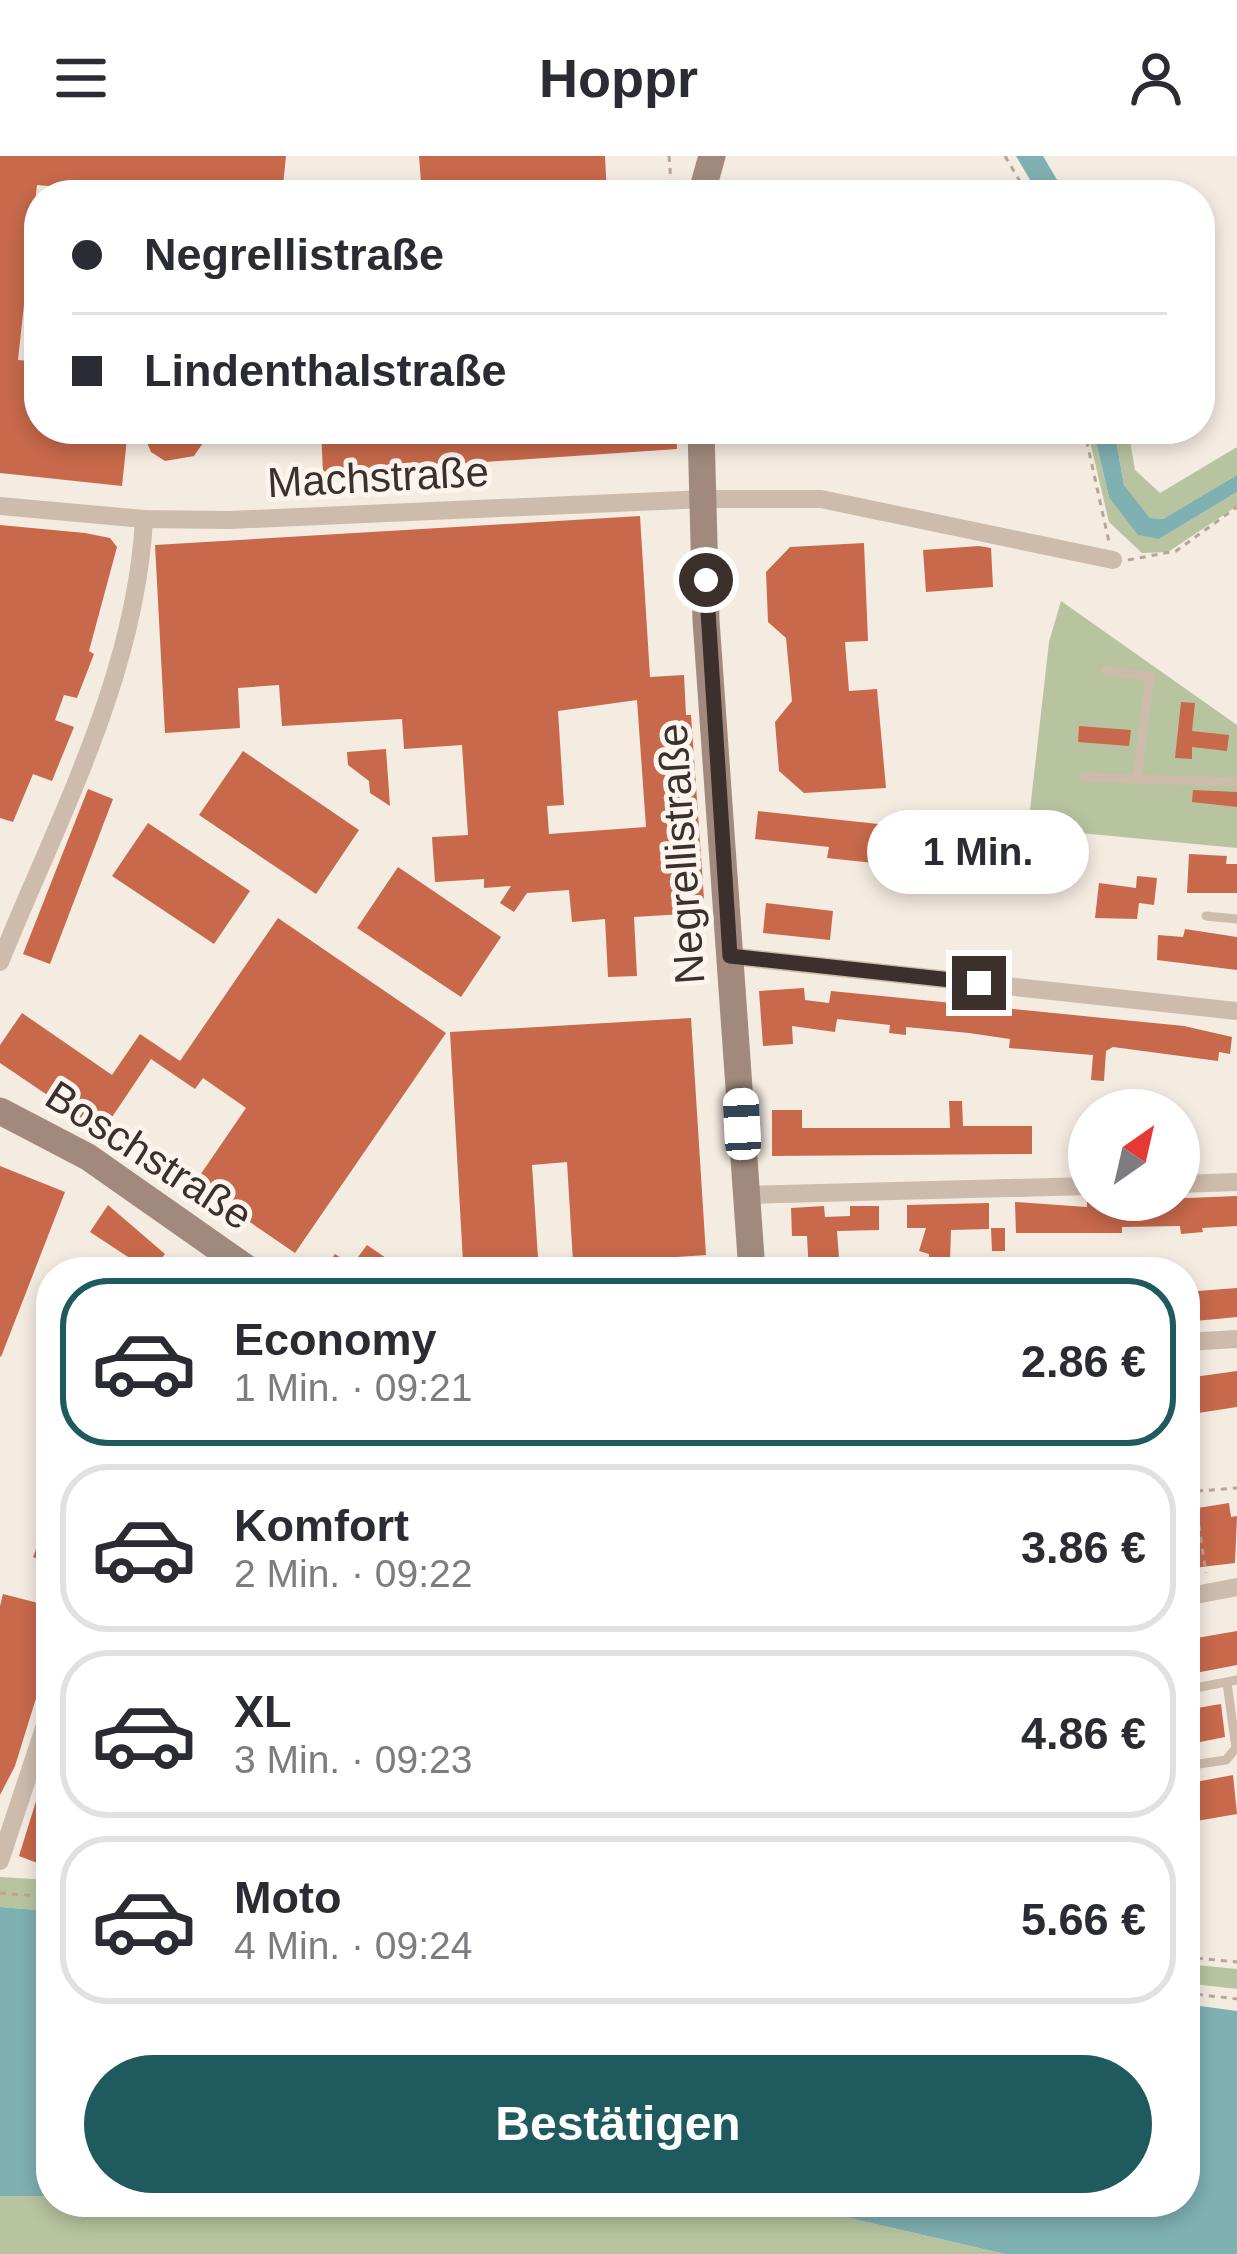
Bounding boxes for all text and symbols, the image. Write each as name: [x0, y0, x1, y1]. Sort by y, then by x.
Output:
icon: menu: [48, 45, 114, 111]
icon: person: [1123, 45, 1189, 111]
text: Hoppr: [539, 48, 698, 108]
text: Negrellistraße: [144, 229, 444, 280]
text: Lindenthalstraße: [144, 345, 507, 396]
street label: Machstraße: [266, 448, 490, 506]
route start: [679, 553, 733, 607]
street label: Negrellistraße: [648, 722, 714, 986]
callout: 1 Min.: [868, 809, 1090, 893]
text: 1 Min.: [923, 830, 1033, 873]
route end: [952, 956, 1006, 1010]
street label: Boschstraße: [37, 1071, 261, 1239]
car: [722, 1087, 762, 1161]
north arrow: [1068, 1089, 1200, 1221]
map controls: [1068, 1089, 1200, 1221]
icon: car: [90, 1308, 198, 1416]
text: Economy: [234, 1314, 437, 1365]
text: 2.86 €: [1021, 1336, 1146, 1387]
text: 1 Min. · 09:21: [234, 1366, 472, 1409]
icon: car: [90, 1494, 198, 1602]
text: Komfort: [234, 1500, 409, 1551]
text: 3.86 €: [1021, 1522, 1146, 1573]
text: 2 Min. · 09:22: [234, 1552, 472, 1595]
icon: car: [90, 1680, 198, 1788]
text: XL: [234, 1686, 292, 1737]
text: 4.86 €: [1021, 1708, 1146, 1759]
text: 3 Min. · 09:23: [234, 1738, 472, 1781]
icon: car: [90, 1866, 198, 1974]
text: Moto: [234, 1872, 341, 1923]
text: 5.66 €: [1021, 1894, 1146, 1945]
text: 4 Min. · 09:24: [234, 1924, 472, 1967]
button: Bestätigen: [84, 2055, 1152, 2193]

